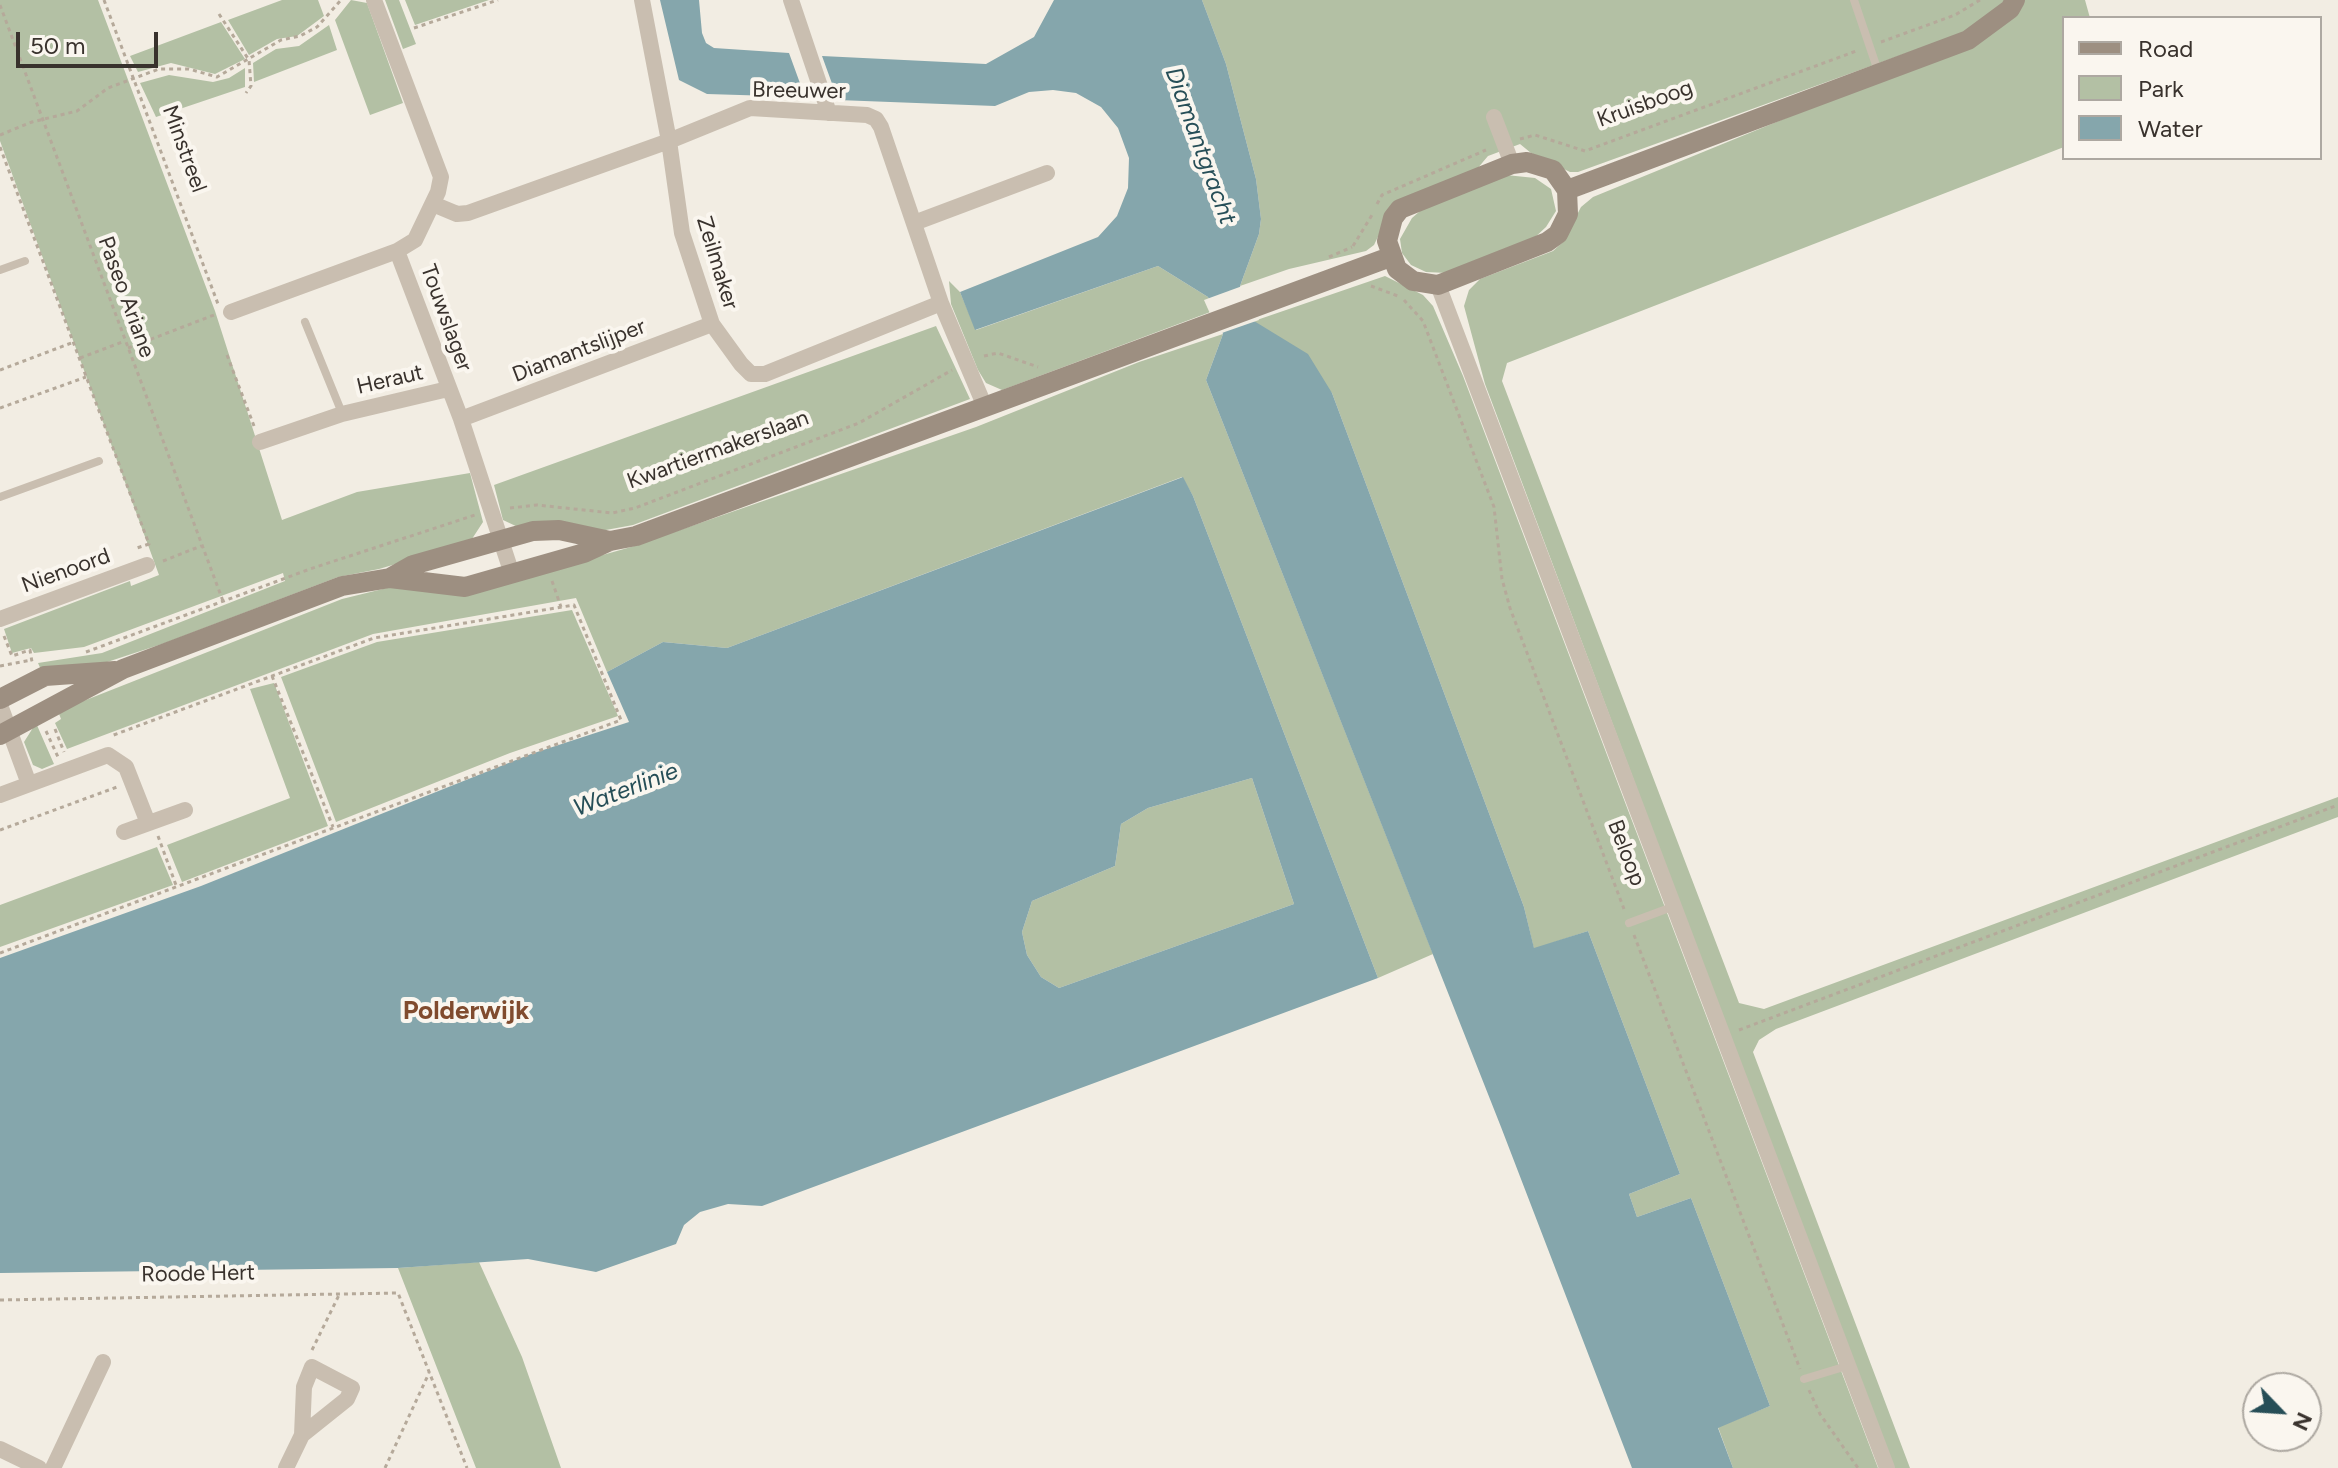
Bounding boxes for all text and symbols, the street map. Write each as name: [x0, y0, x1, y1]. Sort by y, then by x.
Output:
scale bar: [20, 16, 162, 66]
legend: [2062, 16, 2322, 160]
text: 50 m: [30, 31, 86, 60]
text: Road: [2138, 34, 2193, 63]
water label: Diamantgracht: [1158, 63, 1242, 229]
text: Park: [2138, 74, 2184, 103]
street label: Kruisboog: [1594, 75, 1696, 133]
street label: Breeuwer: [752, 77, 846, 105]
street label: Minstreel: [156, 102, 212, 196]
text: Water: [2138, 114, 2203, 143]
street label: Zeilmaker: [690, 213, 744, 313]
street label: Paseo Ariane: [92, 233, 160, 361]
street label: Touwslager: [414, 261, 478, 375]
street label: Diamantslijper: [509, 313, 649, 389]
street label: Heraut: [354, 360, 426, 400]
street label: Kwartiermakerslaan: [624, 405, 812, 495]
street label: Nienoord: [18, 543, 114, 599]
water label: Waterlinie: [570, 757, 682, 823]
street label: Beloop: [1601, 816, 1651, 890]
district label: Polderwijk: [403, 995, 529, 1027]
street label: Roode Hert: [141, 1260, 255, 1288]
north arrow: [2242, 1372, 2322, 1452]
text: N: [2287, 1408, 2318, 1435]

